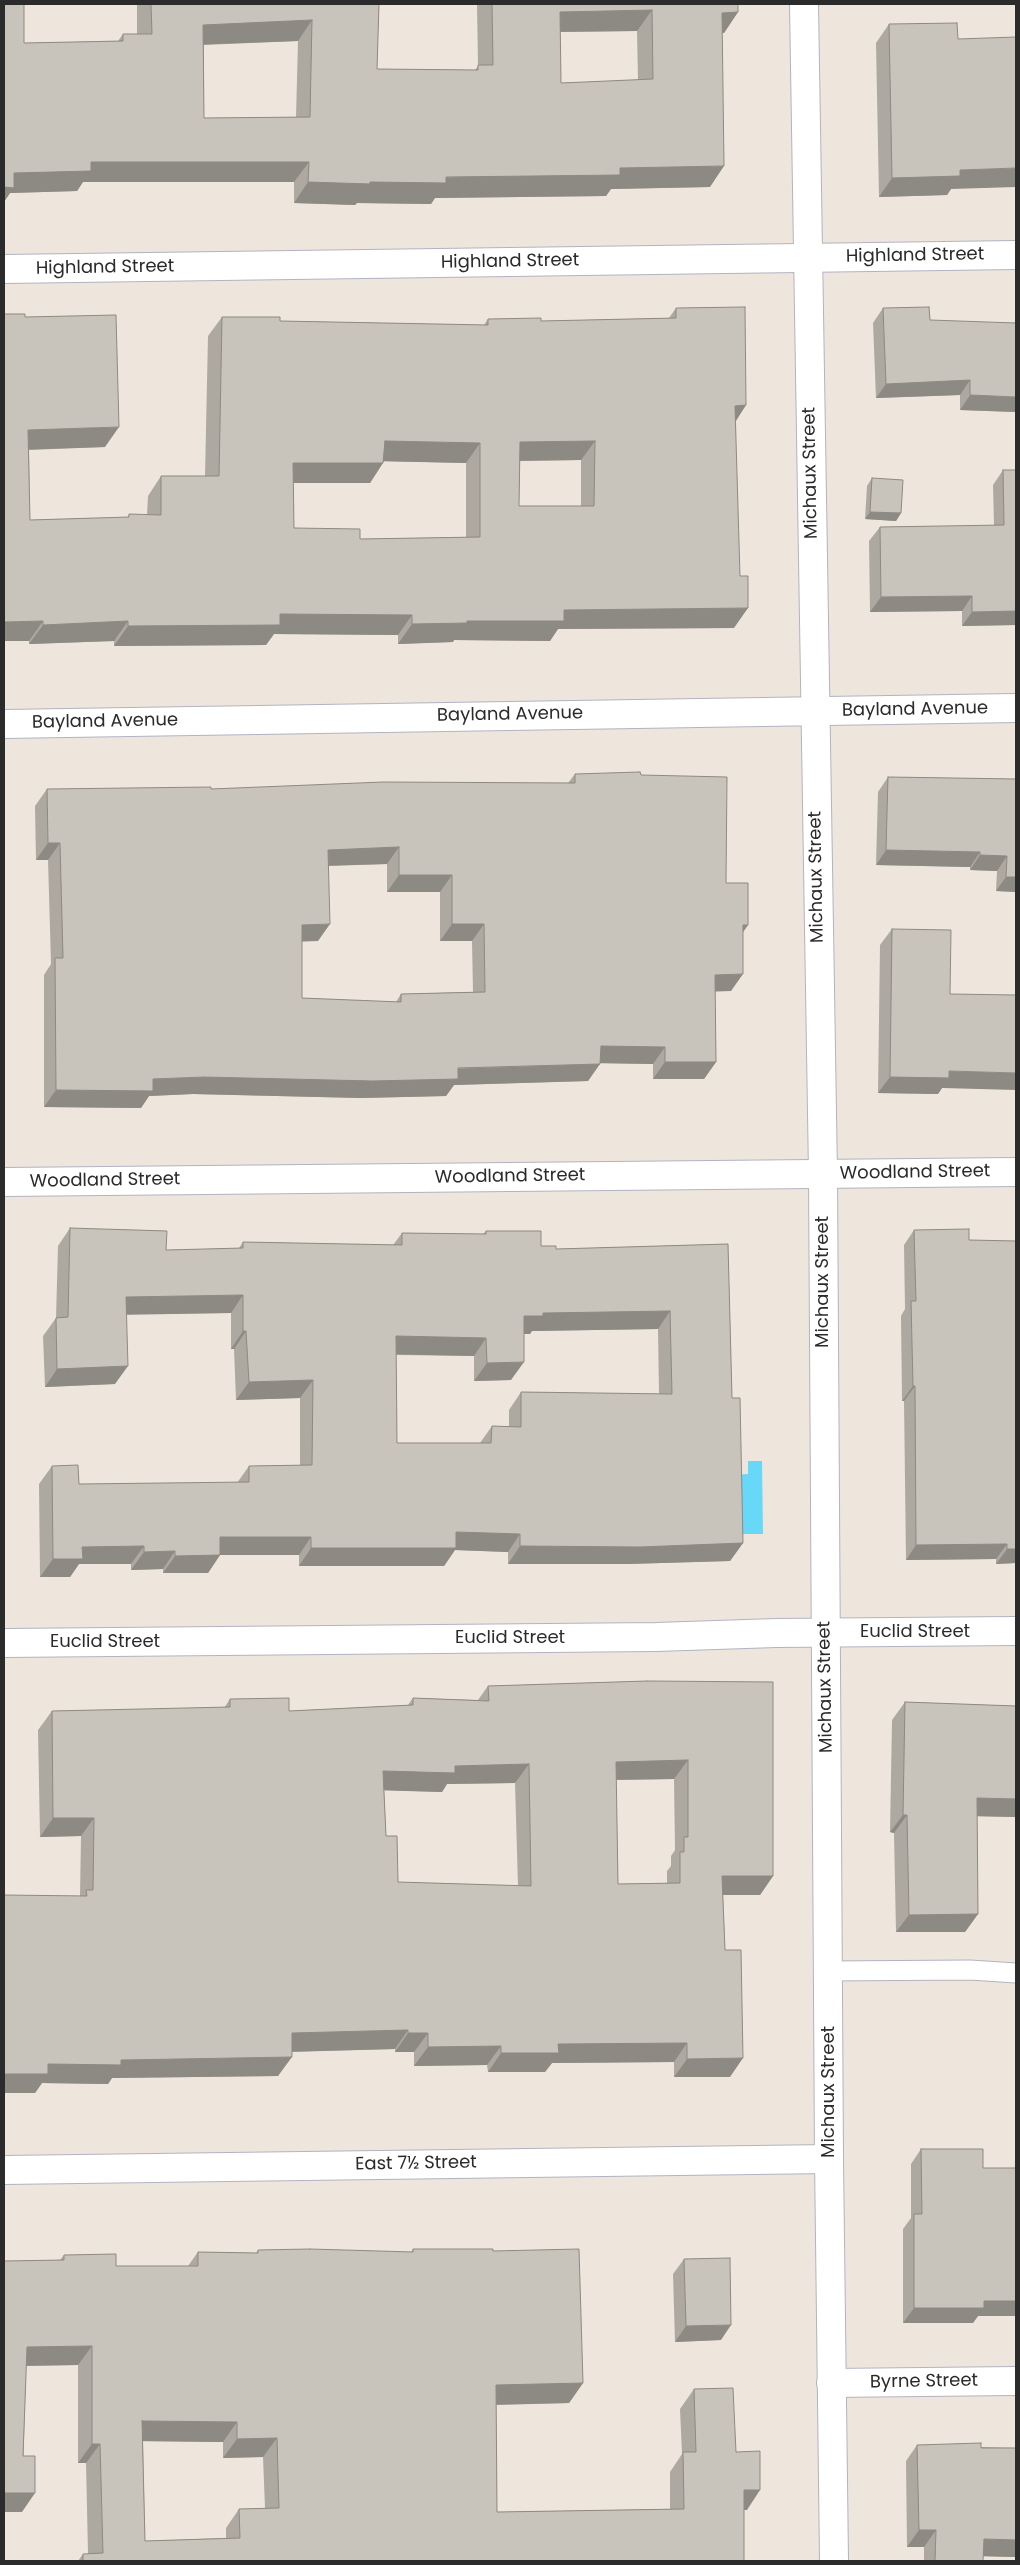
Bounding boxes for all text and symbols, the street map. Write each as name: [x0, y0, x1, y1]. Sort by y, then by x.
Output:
street label: Highland Street: [846, 244, 984, 268]
street label: Highland Street: [441, 250, 579, 274]
street label: Highland Street: [36, 256, 174, 280]
street label: Michaux Street: [799, 407, 823, 539]
street label: Bayland Avenue: [842, 698, 988, 722]
street label: Bayland Avenue: [437, 703, 583, 727]
street label: Bayland Avenue: [32, 710, 178, 734]
street label: Michaux Street: [805, 811, 829, 943]
street label: Woodland Street: [840, 1161, 990, 1185]
street label: Woodland Street: [435, 1165, 585, 1189]
street label: Woodland Street: [30, 1169, 180, 1193]
street label: Michaux Street: [812, 1216, 834, 1348]
street label: Michaux Street: [814, 1621, 838, 1753]
street label: Euclid Street: [860, 1621, 970, 1643]
street label: Euclid Street: [455, 1627, 565, 1649]
street label: Euclid Street: [50, 1631, 160, 1653]
street label: Michaux Street: [818, 2026, 840, 2158]
street label: East 7½ Street: [355, 2152, 477, 2176]
street label: Byrne Street: [870, 2370, 978, 2394]

